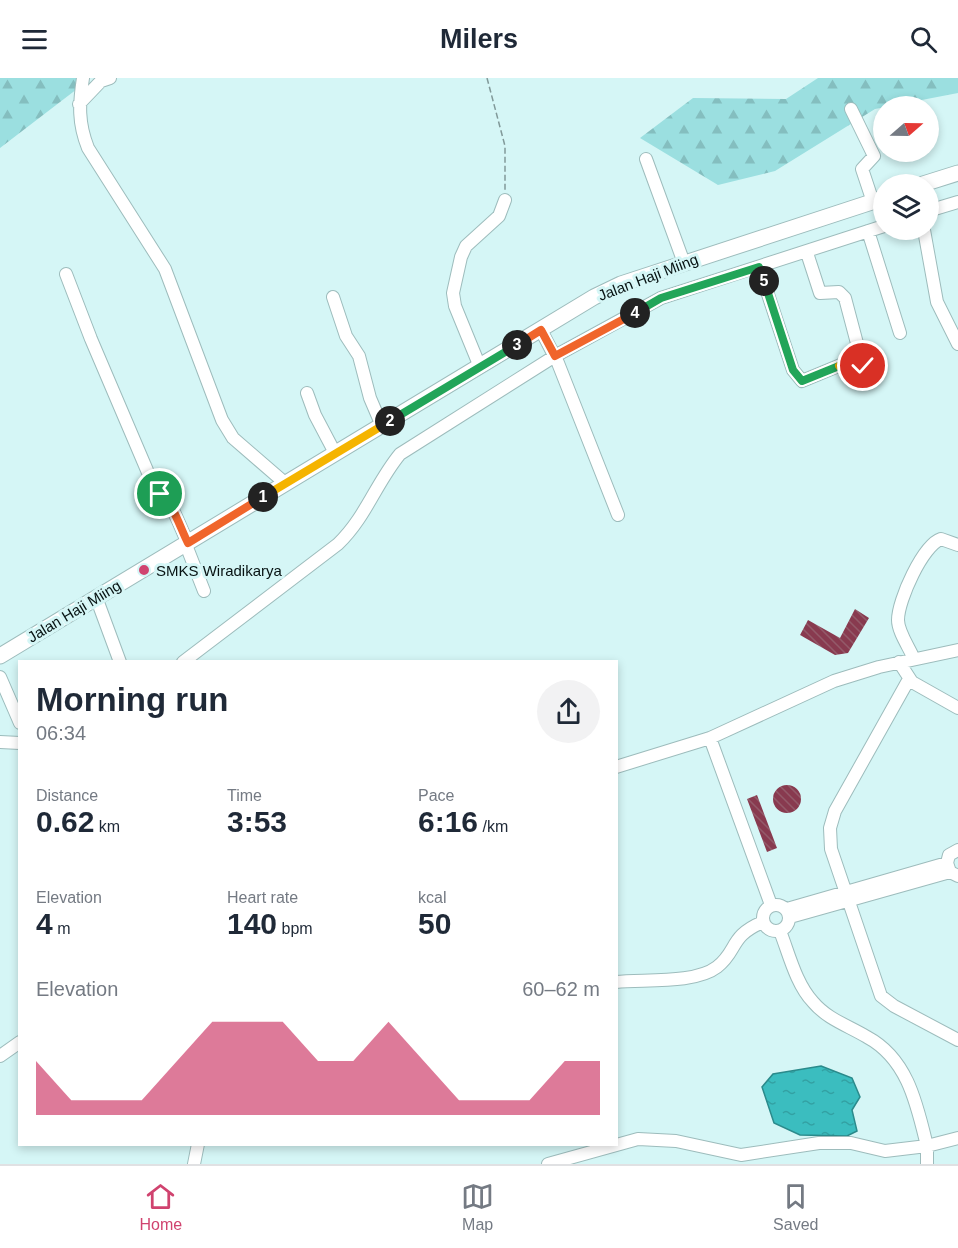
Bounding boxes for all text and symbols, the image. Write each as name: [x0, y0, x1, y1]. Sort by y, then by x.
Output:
icon: menu: [18, 23, 51, 56]
icon: search: [907, 23, 940, 56]
text: Milers: [440, 24, 518, 54]
north arrow: [873, 96, 939, 162]
map controls: [873, 96, 939, 240]
button: layers: [873, 174, 939, 240]
street label: Jalan Haji Miing: [596, 250, 700, 304]
pin: 5: [749, 266, 779, 296]
text: 5: [760, 272, 768, 289]
pin: 4: [620, 298, 650, 328]
text: 4: [631, 304, 639, 321]
pin: 3: [502, 330, 532, 360]
text: 3: [513, 336, 521, 353]
pin: [837, 340, 888, 391]
icon: check: [846, 349, 879, 382]
pin: 2: [375, 406, 405, 436]
text: 2: [386, 412, 394, 429]
pin: [134, 468, 185, 519]
icon: arrive: [143, 477, 176, 510]
pin: 1: [248, 482, 278, 512]
text: 1: [259, 488, 267, 505]
place label: SMKS Wiradikarya: [156, 562, 283, 579]
marker: SMKS Wiradikarya: [137, 563, 151, 577]
street label: Jalan Haji Miing: [24, 576, 124, 646]
button: share: [537, 680, 600, 743]
text: Morning run: [36, 681, 228, 718]
text: 06:34: [36, 722, 86, 744]
text: Distance: [36, 787, 98, 804]
text: Time: [227, 787, 262, 804]
text: Pace: [418, 787, 454, 804]
text: 0.62: [36, 805, 94, 838]
text: 3:53: [227, 805, 287, 838]
text: 6:16: [418, 805, 478, 838]
text: km: [94, 818, 120, 835]
text: /km: [478, 818, 508, 835]
text: Elevation: [36, 889, 102, 906]
text: Heart rate: [227, 889, 298, 906]
text: kcal: [418, 889, 446, 906]
text: 4: [36, 907, 53, 940]
text: 140: [227, 907, 277, 940]
text: 50: [418, 907, 451, 940]
text: m: [53, 920, 70, 937]
text: bpm: [277, 920, 313, 937]
text: Elevation: [36, 978, 118, 1000]
text: 60–62 m: [522, 978, 600, 1000]
tab: Home: [139, 1180, 182, 1234]
tab: Map: [461, 1180, 494, 1234]
tab: Saved: [773, 1180, 818, 1234]

